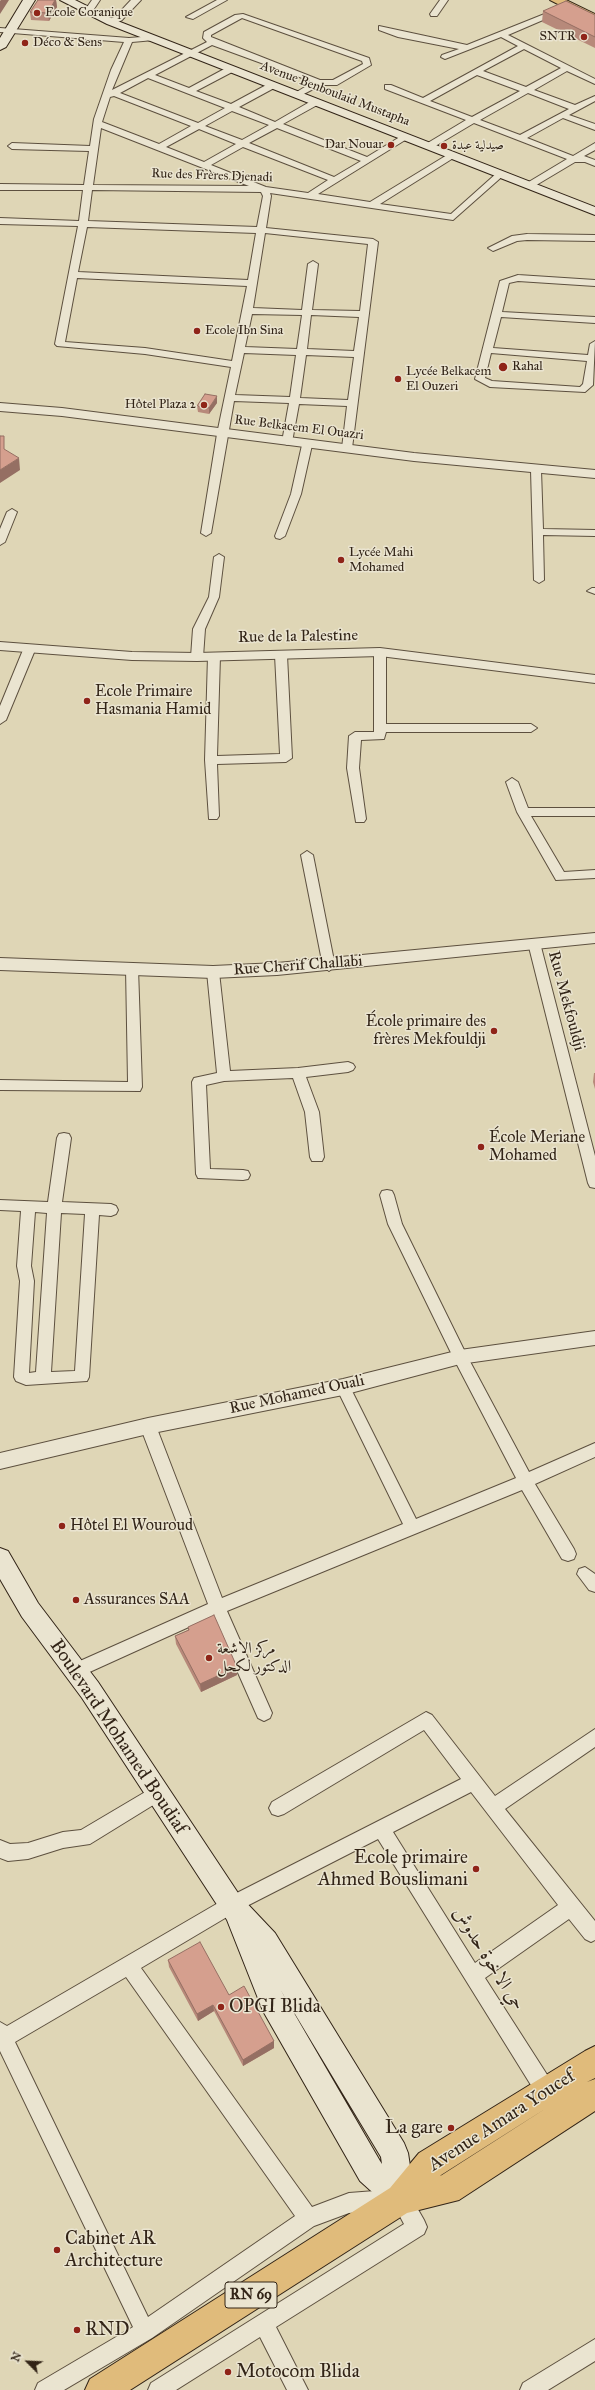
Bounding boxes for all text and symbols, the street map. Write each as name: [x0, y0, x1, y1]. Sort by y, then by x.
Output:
place label: Ecole Coranique: [45, 5, 133, 21]
marker: Ecole Coranique: [32, 8, 42, 18]
place label: SNTR: [539, 29, 576, 45]
marker: SNTR: [579, 32, 589, 42]
place label: Déco & Sens: [33, 35, 102, 51]
marker: Déco & Sens: [20, 38, 30, 48]
street label: Avenue Benboulaid Mustapha: [258, 58, 412, 130]
place label: Dar Nouar: [325, 137, 383, 153]
place label: صيدلية عبدة: [452, 138, 504, 154]
marker: Dar Nouar: [386, 140, 396, 150]
marker: صيدلية عبدة: [439, 141, 449, 151]
street label: Rue des Frères Djenadi: [151, 166, 273, 186]
place label: Ecole Ibn Sina: [205, 323, 283, 339]
marker: Ecole Ibn Sina: [192, 326, 202, 336]
place label: Rahal: [512, 359, 543, 375]
marker: Rahal: [497, 361, 509, 373]
place label: Lycée Belkacem El Ouzeri: [406, 364, 491, 395]
marker: Lycée Belkacem El Ouzeri: [393, 374, 403, 384]
place label: Hôtel Plaza 2: [125, 397, 196, 413]
marker: Hôtel Plaza 2: [199, 400, 209, 410]
street label: Rue Belkacem El Ouazri: [233, 412, 365, 444]
place label: Lycée Mahi Mohamed: [349, 545, 413, 576]
marker: Lycée Mahi Mohamed: [336, 555, 346, 565]
street label: Rue de la Palestine: [238, 626, 358, 648]
place label: Ecole Primaire Hasmania Hamid: [95, 682, 211, 720]
marker: Ecole Primaire Hasmania Hamid: [82, 696, 92, 706]
street label: Rue Mekfouldji: [543, 949, 589, 1053]
street label: Rue Cherif Challabi: [233, 952, 363, 980]
place label: École primaire des frères Mekfouldji: [366, 1012, 486, 1050]
marker: École primaire des frères Mekfouldji: [489, 1026, 499, 1036]
place label: École Meriane Mohamed: [489, 1128, 585, 1166]
marker: École Meriane Mohamed: [476, 1142, 486, 1152]
street label: Rue Mohamed Ouali: [228, 1371, 366, 1419]
place label: Hôtel El Wouroud: [70, 1516, 193, 1536]
marker: Hôtel El Wouroud: [57, 1521, 67, 1531]
place label: Assurances SAA: [84, 1590, 190, 1610]
marker: Assurances SAA: [71, 1595, 81, 1605]
street label: Boulevard Mohamed Boudiaf: [44, 1635, 192, 1839]
place label: مركز الاشعة الدكتور لكحل: [217, 1639, 291, 1677]
marker: مركز الاشعة الدكتور لكحل: [204, 1653, 214, 1663]
place label: Ecole primaire Ahmed Bouslimani: [318, 1847, 468, 1891]
marker: Ecole primaire Ahmed Bouslimani: [471, 1864, 481, 1874]
street label: حي الاخوة حدوش: [447, 1903, 529, 2015]
place label: OPGI Blida: [229, 1996, 321, 2018]
marker: OPGI Blida: [216, 2002, 226, 2012]
street label: Avenue Amara Youcef: [424, 2065, 580, 2177]
place label: La gare: [385, 2117, 443, 2139]
marker: La gare: [446, 2123, 456, 2133]
place label: Cabinet AR Architecture: [65, 2228, 163, 2272]
marker: Cabinet AR Architecture: [52, 2245, 62, 2255]
road number: RN 69: [225, 2282, 277, 2308]
place label: RND: [85, 2319, 129, 2341]
marker: RND: [72, 2325, 82, 2335]
north arrow: [8, 2342, 48, 2382]
text: N: [9, 2350, 24, 2364]
place label: Motocom Blida: [236, 2361, 360, 2383]
marker: Motocom Blida: [223, 2367, 233, 2377]

